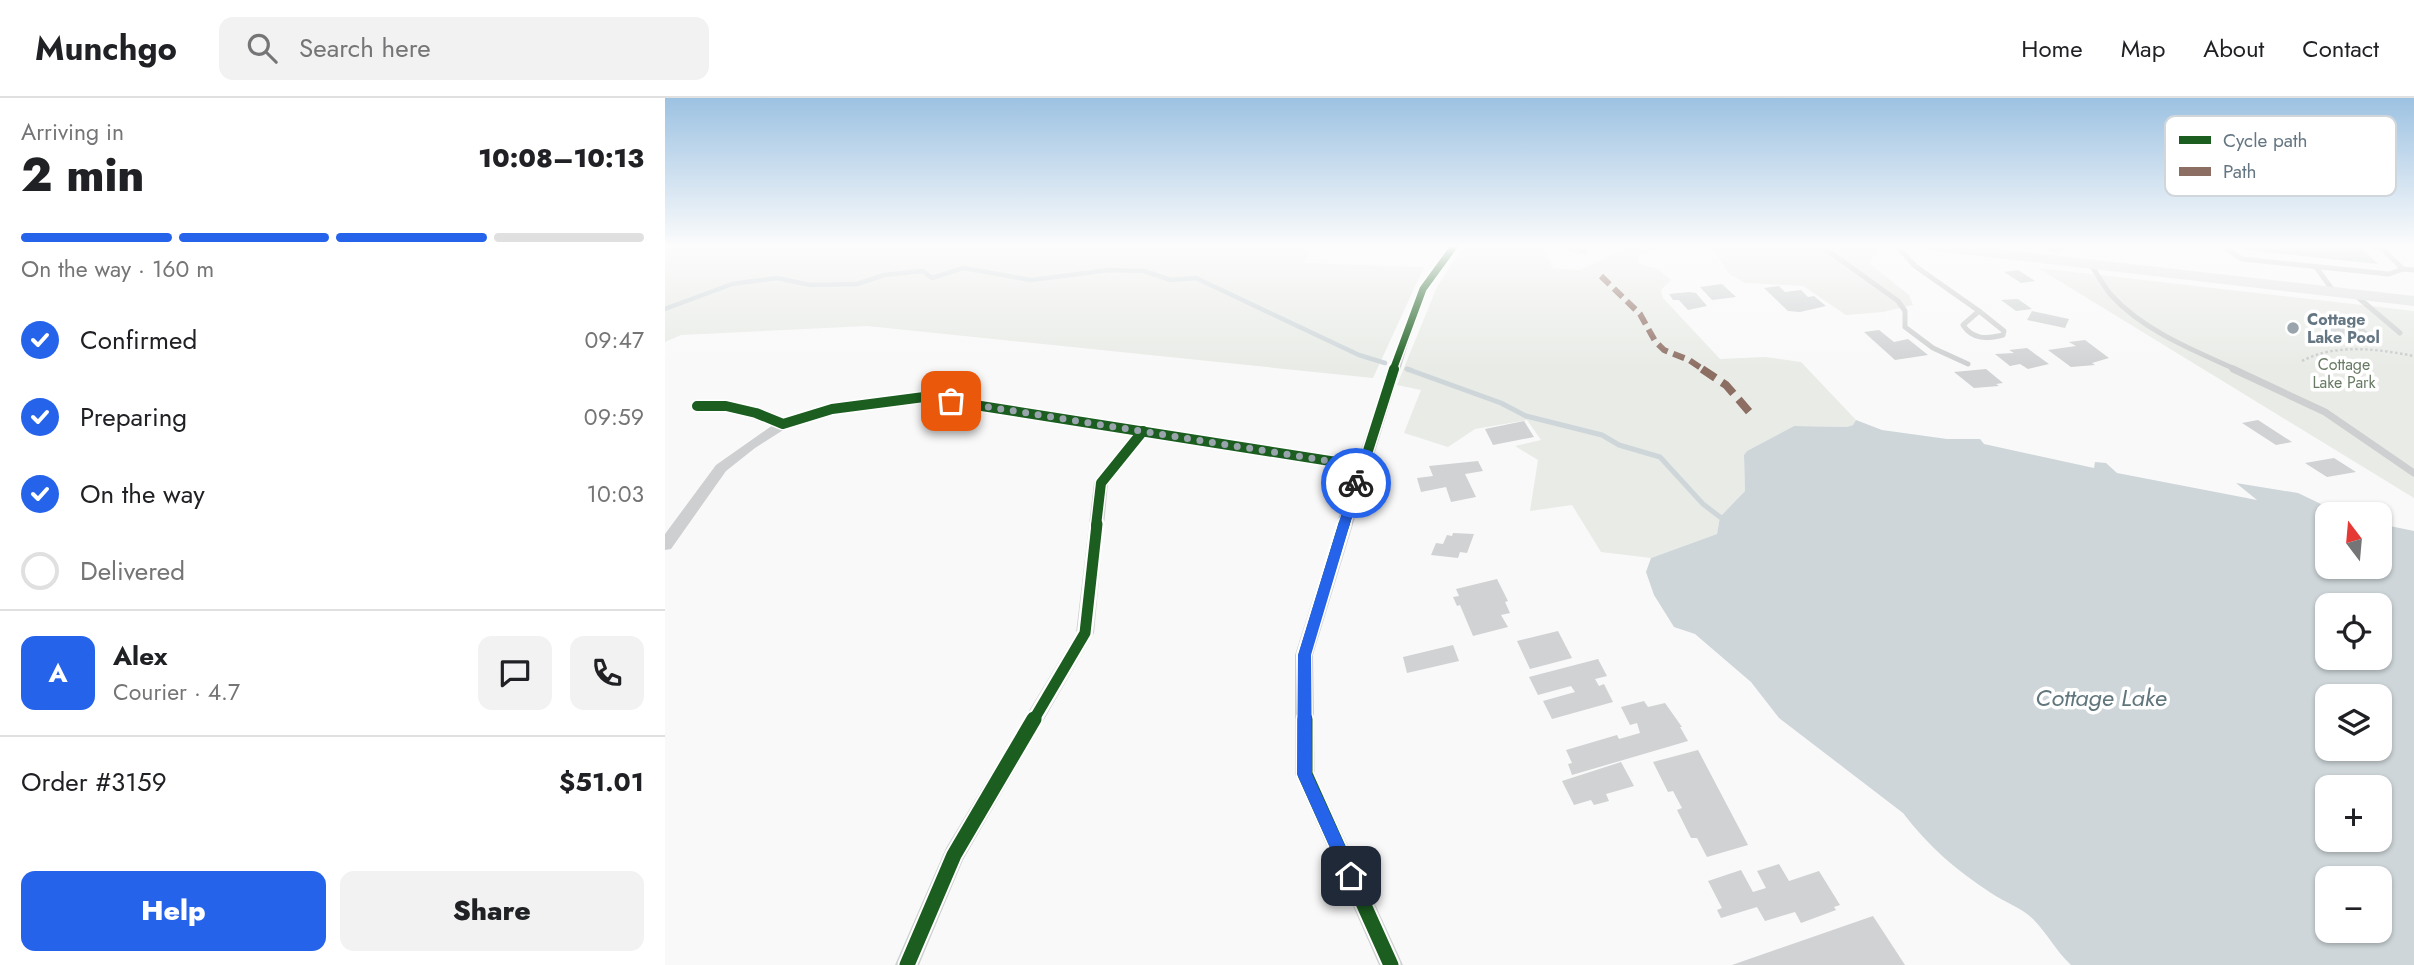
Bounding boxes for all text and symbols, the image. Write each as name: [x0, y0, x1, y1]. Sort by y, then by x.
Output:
search box: [219, 17, 709, 80]
text: Munchgo: [35, 25, 177, 72]
icon: search: [243, 29, 281, 67]
text: Search here: [299, 29, 431, 67]
text: Home: [2021, 31, 2083, 66]
text: Map: [2121, 31, 2165, 66]
text: About: [2203, 31, 2264, 66]
text: Contact: [2302, 31, 2379, 66]
text: Arriving in: [21, 115, 124, 149]
legend: [2165, 116, 2396, 196]
text: Cycle path: [2223, 127, 2308, 154]
text: 10:08–10:13: [478, 139, 644, 177]
text: 2 min: [21, 142, 145, 208]
text: Path: [2223, 158, 2257, 185]
text: On the way · 160 m: [21, 252, 214, 286]
place label: Cottage Lake Pool: [2307, 308, 2380, 349]
marker: Cottage Lake Pool: [2285, 320, 2301, 336]
icon: check: [21, 321, 59, 359]
text: Confirmed: [80, 321, 197, 359]
text: 09:47: [585, 323, 644, 357]
park label: Cottage Lake Park: [2312, 353, 2377, 394]
pin: [921, 371, 981, 431]
icon: bag: [932, 382, 970, 420]
icon: check: [21, 398, 59, 436]
text: Preparing: [80, 398, 187, 436]
text: 09:59: [584, 400, 644, 434]
courier: [1321, 448, 1391, 518]
icon: bike: [1337, 464, 1375, 502]
icon: check: [21, 475, 59, 513]
text: On the way: [80, 475, 205, 513]
text: 10:03: [587, 477, 644, 511]
north arrow: [2315, 502, 2392, 579]
map controls: [2315, 502, 2392, 943]
text: Delivered: [80, 552, 185, 590]
button: locate: [2315, 593, 2392, 670]
button: chat: [478, 636, 552, 710]
button: phone: [570, 636, 644, 710]
text: Alex: [113, 637, 167, 675]
text: A: [48, 654, 68, 692]
text: Courier · 4.7: [113, 675, 240, 709]
water label: Cottage Lake: [2035, 680, 2167, 715]
button: layers: [2315, 684, 2392, 761]
text: Order #3159: [21, 763, 167, 801]
text: $51.01: [559, 763, 644, 801]
button: +: [2315, 775, 2392, 852]
pin: [1321, 846, 1381, 906]
icon: home: [1332, 857, 1370, 895]
button: −: [2315, 866, 2392, 943]
button: Help: [21, 871, 326, 951]
button: Share: [340, 871, 644, 951]

